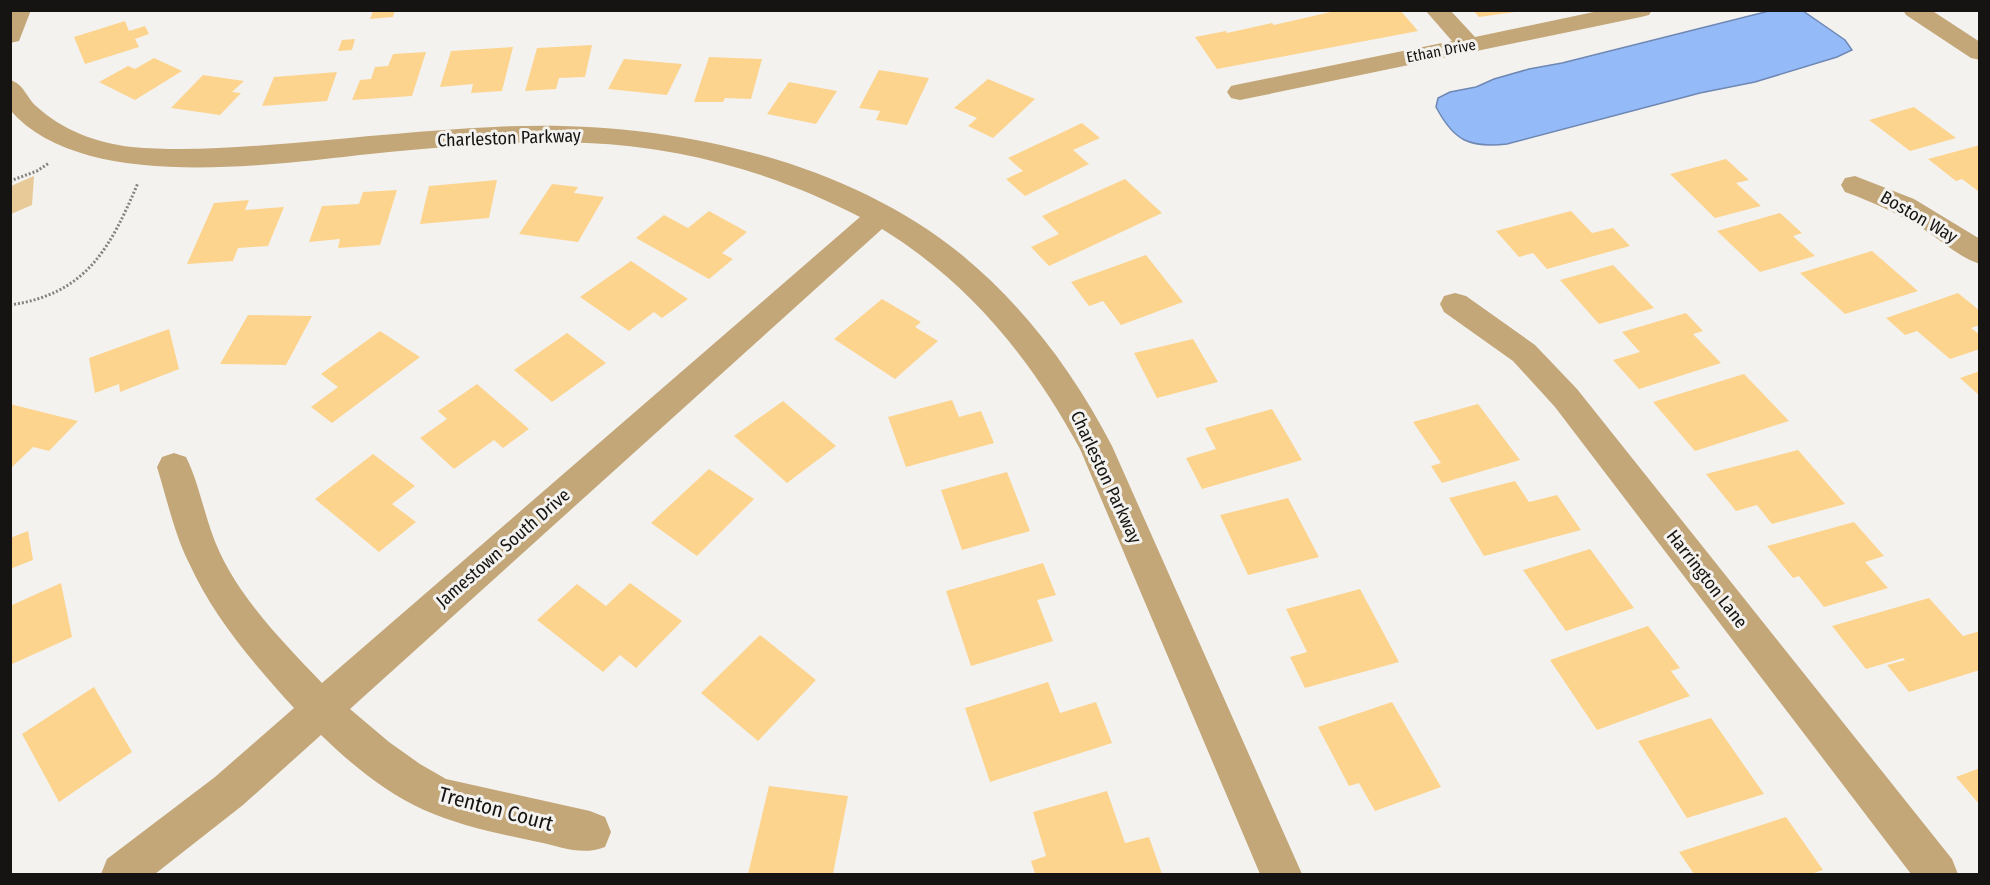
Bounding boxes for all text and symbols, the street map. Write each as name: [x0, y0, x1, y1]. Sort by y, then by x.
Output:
street label: Ethan Drive: [1405, 35, 1477, 67]
street label: Charleston Parkway: [437, 124, 581, 152]
street label: Boston Way: [1877, 186, 1961, 248]
street label: Charleston Parkway: [1066, 407, 1146, 547]
street label: Jamestown South Drive: [432, 484, 575, 612]
street label: Harrington Lane: [1662, 525, 1752, 633]
street label: Trenton Court: [436, 781, 556, 837]

